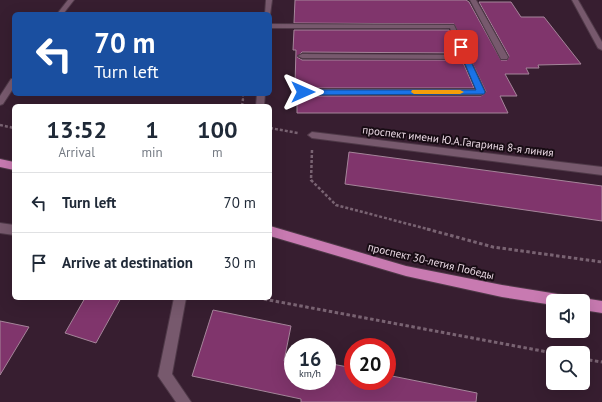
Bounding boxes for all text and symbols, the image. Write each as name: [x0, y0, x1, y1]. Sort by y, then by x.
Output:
text: 70 m: [94, 24, 155, 61]
icon: left: [28, 28, 80, 80]
pin: [444, 30, 478, 64]
icon: arrive: [450, 36, 472, 58]
text: Turn left: [94, 60, 159, 83]
position arrow: [282, 71, 324, 113]
text: 13:52: [46, 114, 107, 145]
text: 1: [145, 114, 159, 145]
text: 100: [197, 114, 238, 145]
street label: проспект имени Ю.А.Гагарина 8-я линия: [362, 122, 554, 160]
text: Arrival: [59, 144, 95, 161]
text: min: [141, 144, 163, 161]
text: m: [212, 144, 223, 161]
icon: left: [28, 192, 50, 214]
text: Turn left: [62, 193, 116, 212]
text: 70 m: [223, 193, 256, 212]
street label: проспект 30-летия Победы: [366, 240, 496, 282]
icon: arrive: [28, 252, 50, 274]
text: Arrive at destination: [62, 253, 193, 272]
text: 30 m: [223, 253, 256, 272]
map controls: [546, 294, 590, 390]
button: sound: [546, 294, 590, 338]
speed limit sign: 20: [344, 338, 396, 390]
text: 16: [299, 346, 321, 372]
button: search: [546, 346, 590, 390]
text: km/h: [299, 367, 321, 380]

